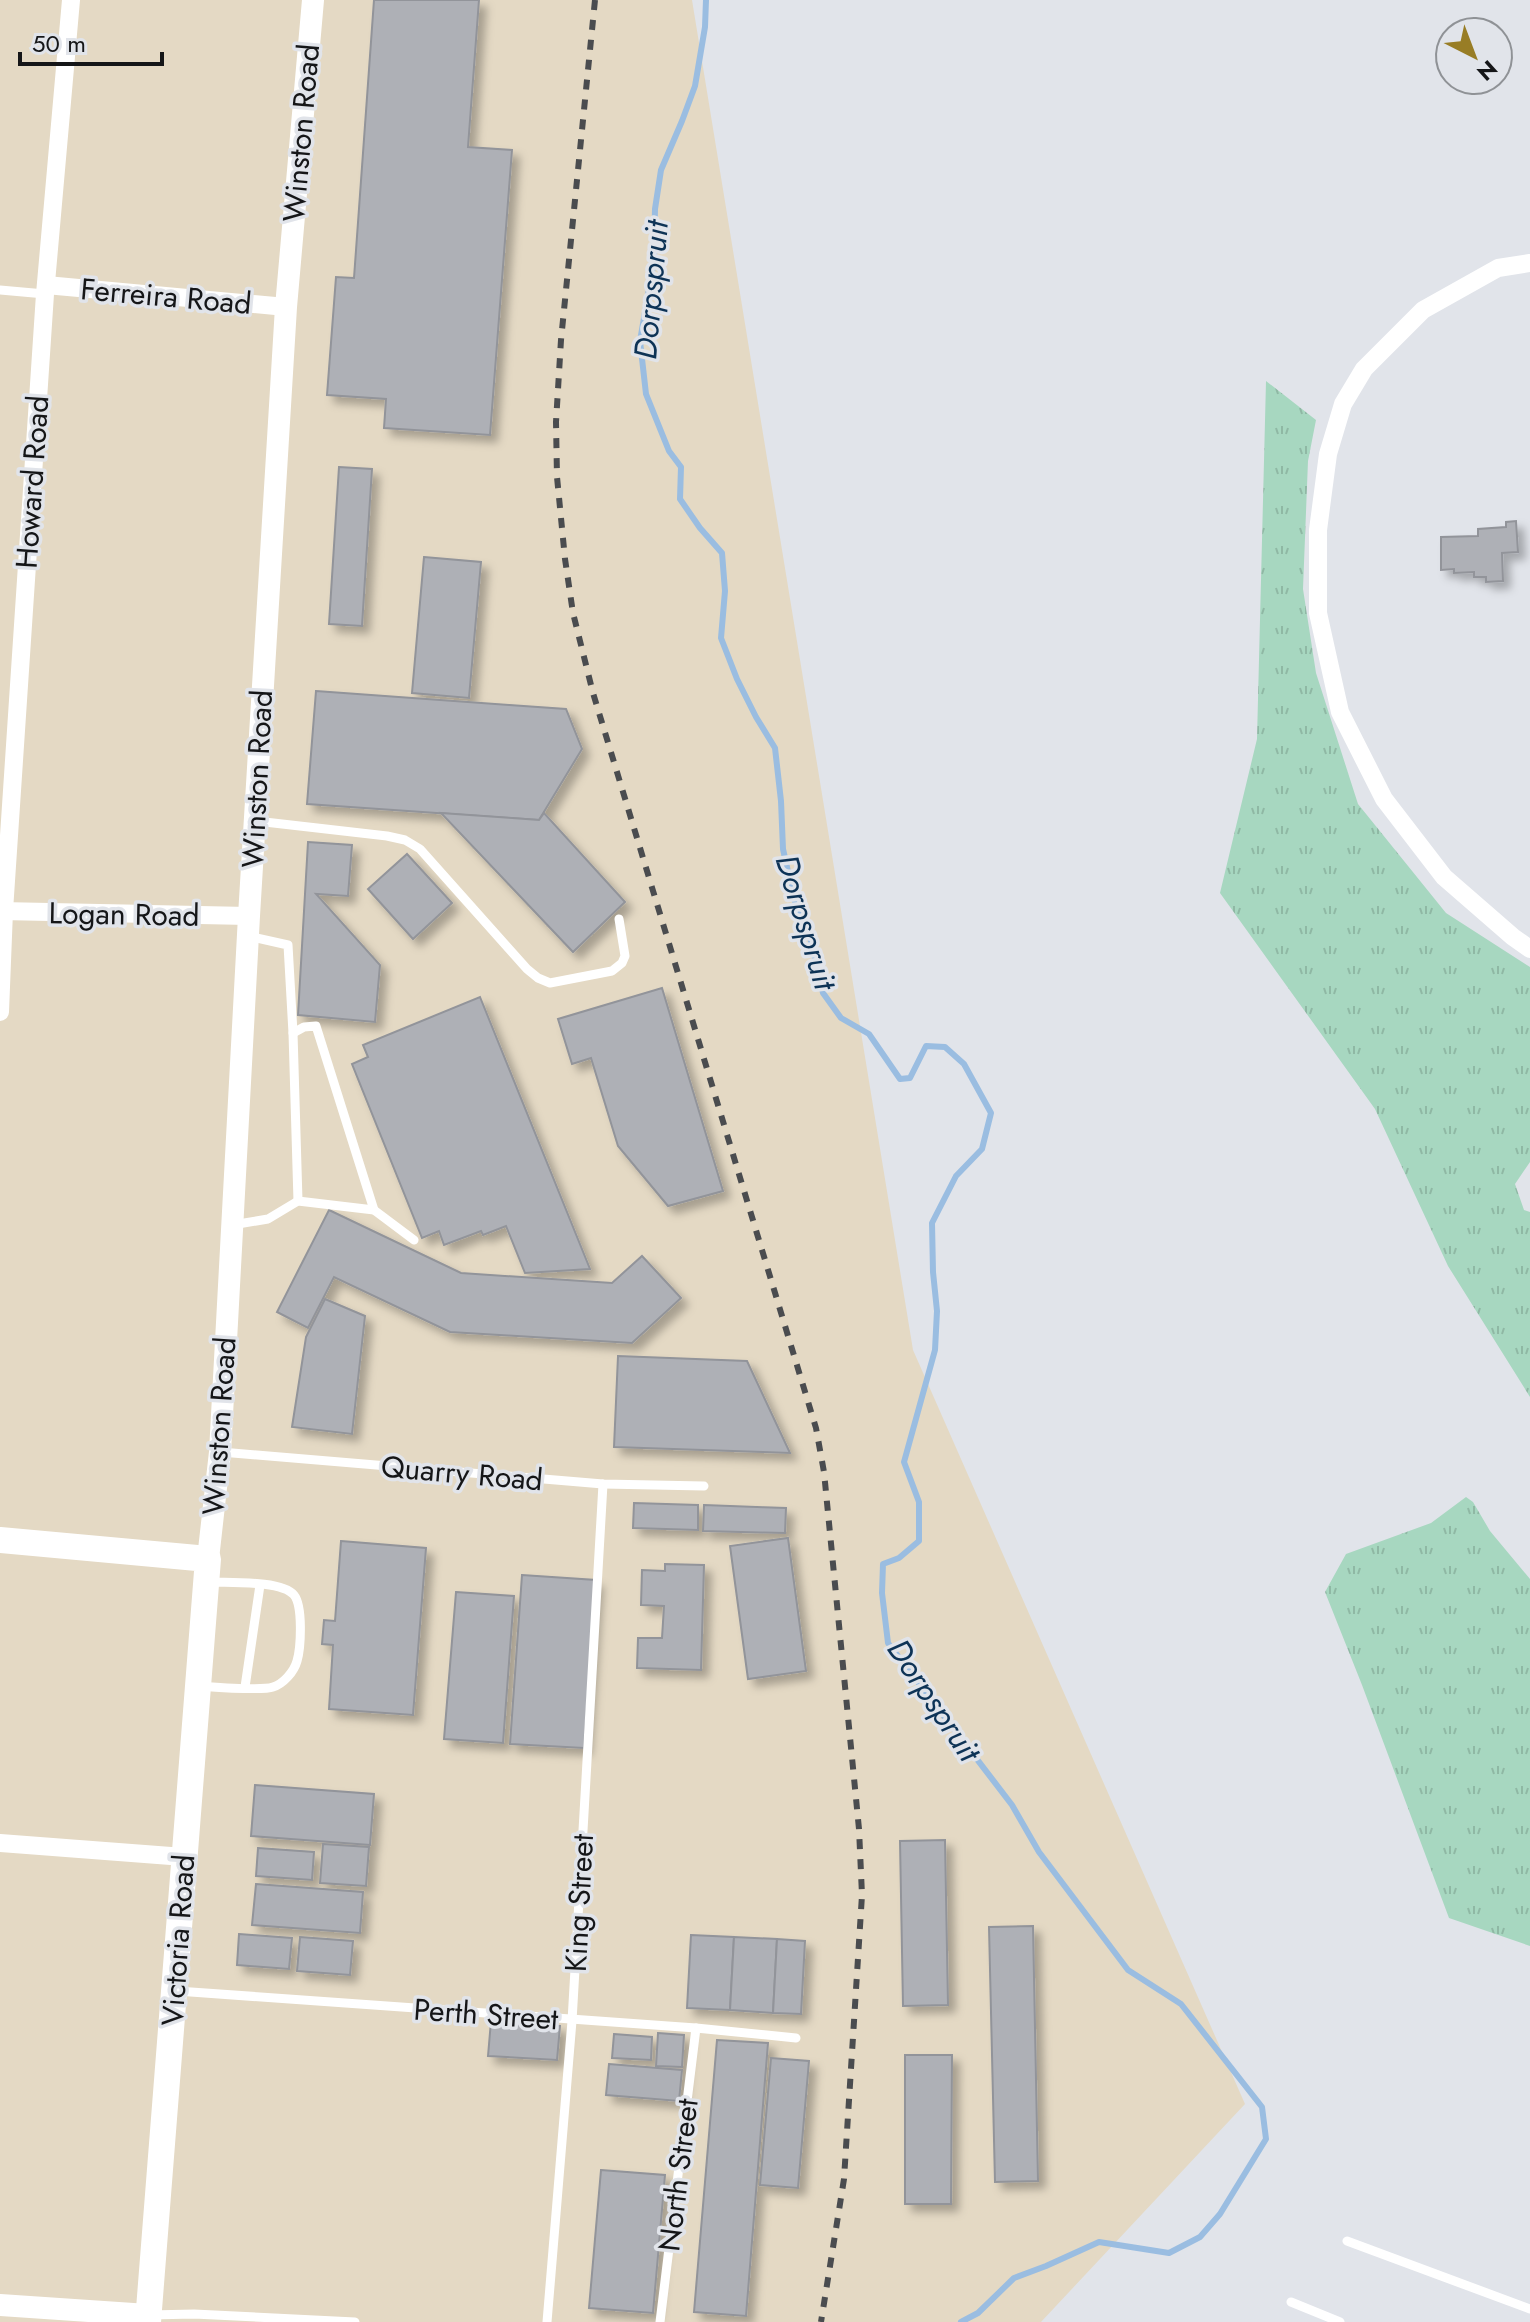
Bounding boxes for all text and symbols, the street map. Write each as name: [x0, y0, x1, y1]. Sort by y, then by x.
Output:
scale bar: [20, 16, 162, 66]
north arrow: [1434, 16, 1514, 96]
text: 50 m: [32, 26, 86, 61]
street label: Winston Road: [272, 42, 330, 224]
text: N: [1470, 53, 1505, 89]
water label: Dorpspruit: [622, 216, 680, 361]
street label: Ferreira Road: [79, 267, 253, 325]
street label: Howard Road: [5, 394, 59, 570]
street label: Winston Road: [231, 689, 283, 869]
water label: Dorpspruit: [764, 849, 849, 998]
street label: Logan Road: [48, 891, 200, 937]
street label: Winston Road: [191, 1336, 247, 1516]
street label: Quarry Road: [379, 1445, 545, 1501]
water label: Dorpspruit: [876, 1629, 993, 1773]
street label: King Street: [554, 1832, 604, 1973]
street label: Victoria Road: [151, 1853, 205, 2027]
street label: Perth Street: [412, 1988, 561, 2041]
street label: North Street: [647, 2095, 709, 2254]

